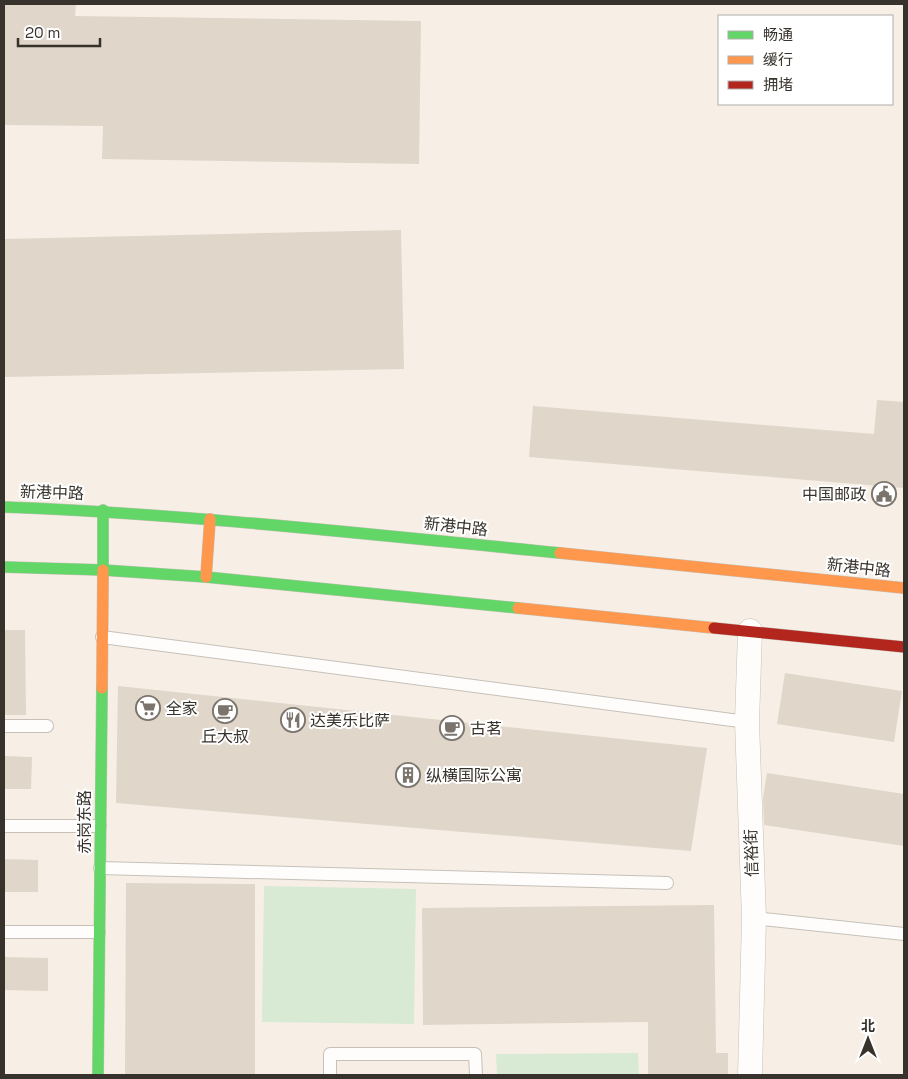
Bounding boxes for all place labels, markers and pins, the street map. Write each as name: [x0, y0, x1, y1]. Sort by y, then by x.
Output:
public building icon: 中国邮政: [871, 481, 897, 507]
place label: 中国邮政: [802, 484, 866, 505]
supermarket icon: 全家: [135, 695, 161, 721]
place label: 全家: [166, 698, 198, 719]
cafe icon: 丘大叔: [212, 698, 238, 724]
restaurant icon: 达美乐比萨: [280, 707, 306, 733]
place label: 达美乐比萨: [310, 710, 390, 731]
cafe icon: 古茗: [439, 715, 465, 741]
place label: 古茗: [470, 718, 502, 739]
place label: 丘大叔: [201, 726, 249, 747]
building icon: 纵横国际公寓: [395, 762, 421, 788]
place label: 纵横国际公寓: [426, 765, 522, 786]

